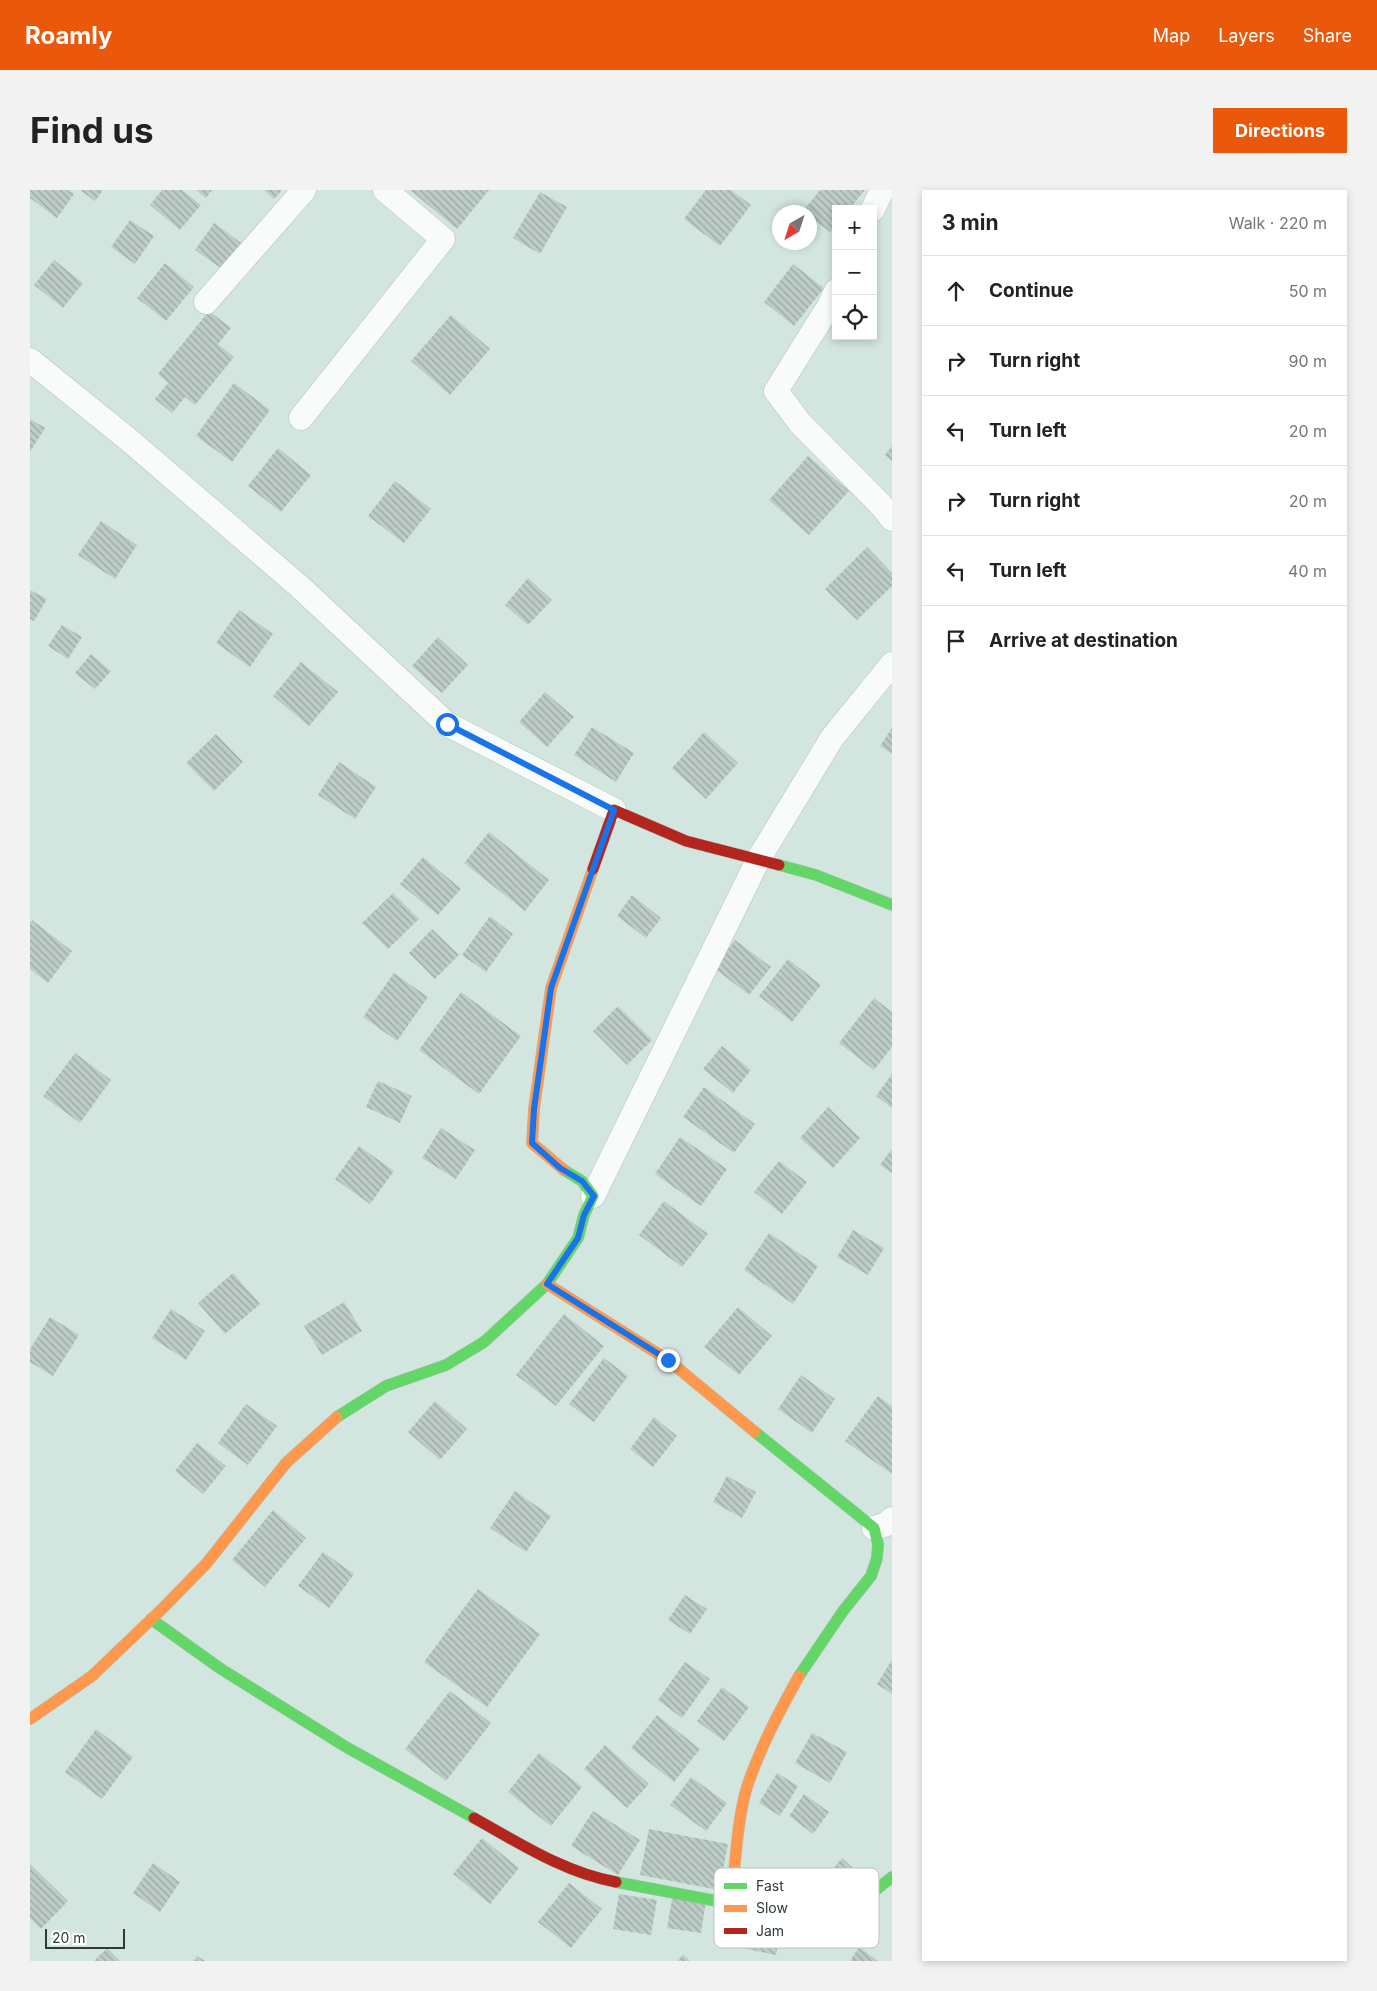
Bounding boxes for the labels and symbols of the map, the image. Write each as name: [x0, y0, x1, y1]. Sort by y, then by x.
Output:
north arrow: [772, 205, 817, 250]
route start: [436, 713, 459, 736]
route end: [657, 1349, 680, 1372]
legend: [714, 1868, 879, 1948]
text: Fast: [756, 1877, 784, 1894]
text: Slow: [756, 1899, 788, 1916]
text: Jam: [756, 1922, 784, 1939]
scale bar: [45, 1926, 125, 1949]

